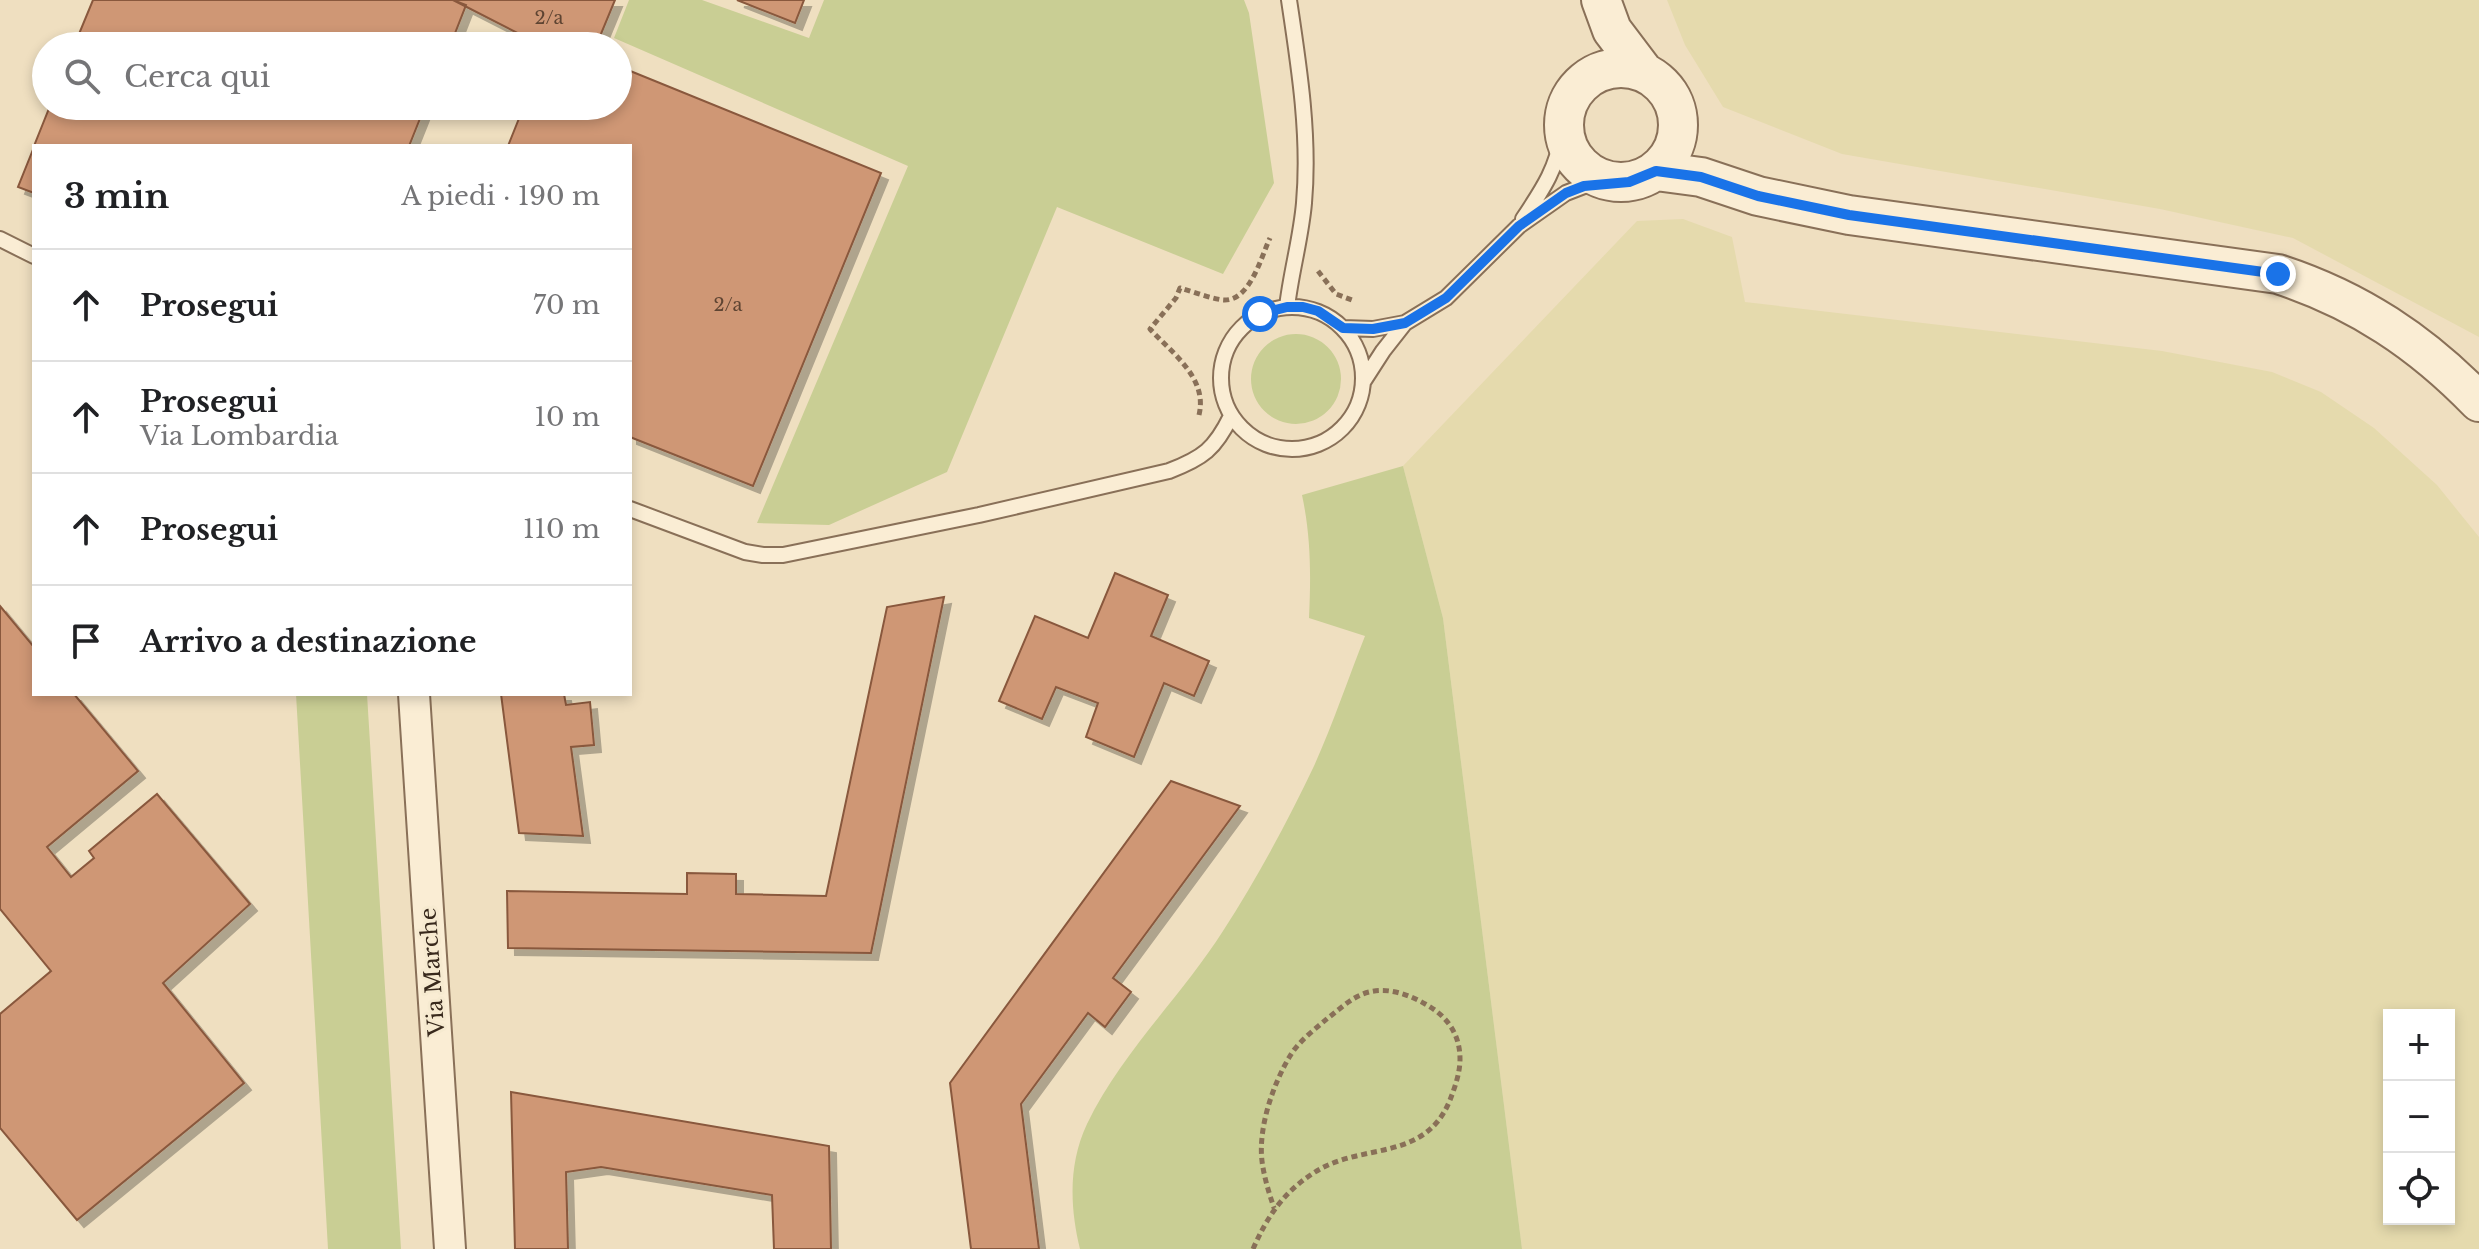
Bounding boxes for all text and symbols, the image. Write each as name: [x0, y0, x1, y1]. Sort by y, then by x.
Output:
house number: 2/a: [534, 7, 564, 29]
search box: [32, 32, 632, 120]
icon: search: [60, 54, 104, 98]
text: Cerca qui: [124, 58, 270, 95]
text: 3 min: [64, 175, 169, 217]
text: A piedi · 190 m: [401, 180, 600, 212]
route end: [2260, 256, 2296, 292]
icon: ahead: [64, 283, 108, 327]
text: Prosegui: [140, 287, 278, 324]
text: 70 m: [533, 289, 600, 321]
house number: 2/a: [713, 294, 743, 316]
route start: [1242, 296, 1278, 332]
text: Prosegui: [140, 383, 278, 420]
icon: ahead: [64, 395, 108, 439]
text: 10 m: [534, 401, 600, 433]
text: Via Lombardia: [140, 420, 339, 452]
icon: ahead: [64, 507, 108, 551]
text: Prosegui: [140, 511, 278, 548]
text: 110 m: [523, 513, 600, 545]
icon: arrive: [64, 619, 108, 663]
text: Arrivo a destinazione: [140, 623, 476, 660]
street label: Via Marche: [415, 907, 451, 1038]
map controls: [2383, 1009, 2455, 1225]
button: +: [2383, 1009, 2455, 1081]
button: −: [2383, 1081, 2455, 1153]
button: locate: [2383, 1153, 2455, 1225]

